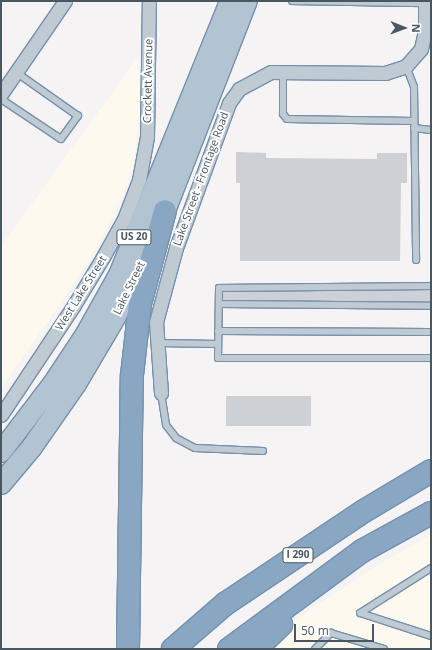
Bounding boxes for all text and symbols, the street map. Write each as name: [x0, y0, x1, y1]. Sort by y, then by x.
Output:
north arrow: [384, 8, 424, 48]
text: N: [409, 24, 424, 33]
street label: Crockett Avenue: [141, 39, 155, 123]
street label: Lake Street - Frontage Road: [171, 110, 231, 248]
road number: US 20: [116, 229, 152, 245]
street label: West Lake Street: [53, 253, 109, 333]
street label: Lake Street: [110, 259, 148, 317]
road number: I 290: [282, 547, 314, 563]
scale bar: [296, 616, 376, 642]
text: 50 m: [301, 622, 329, 639]

